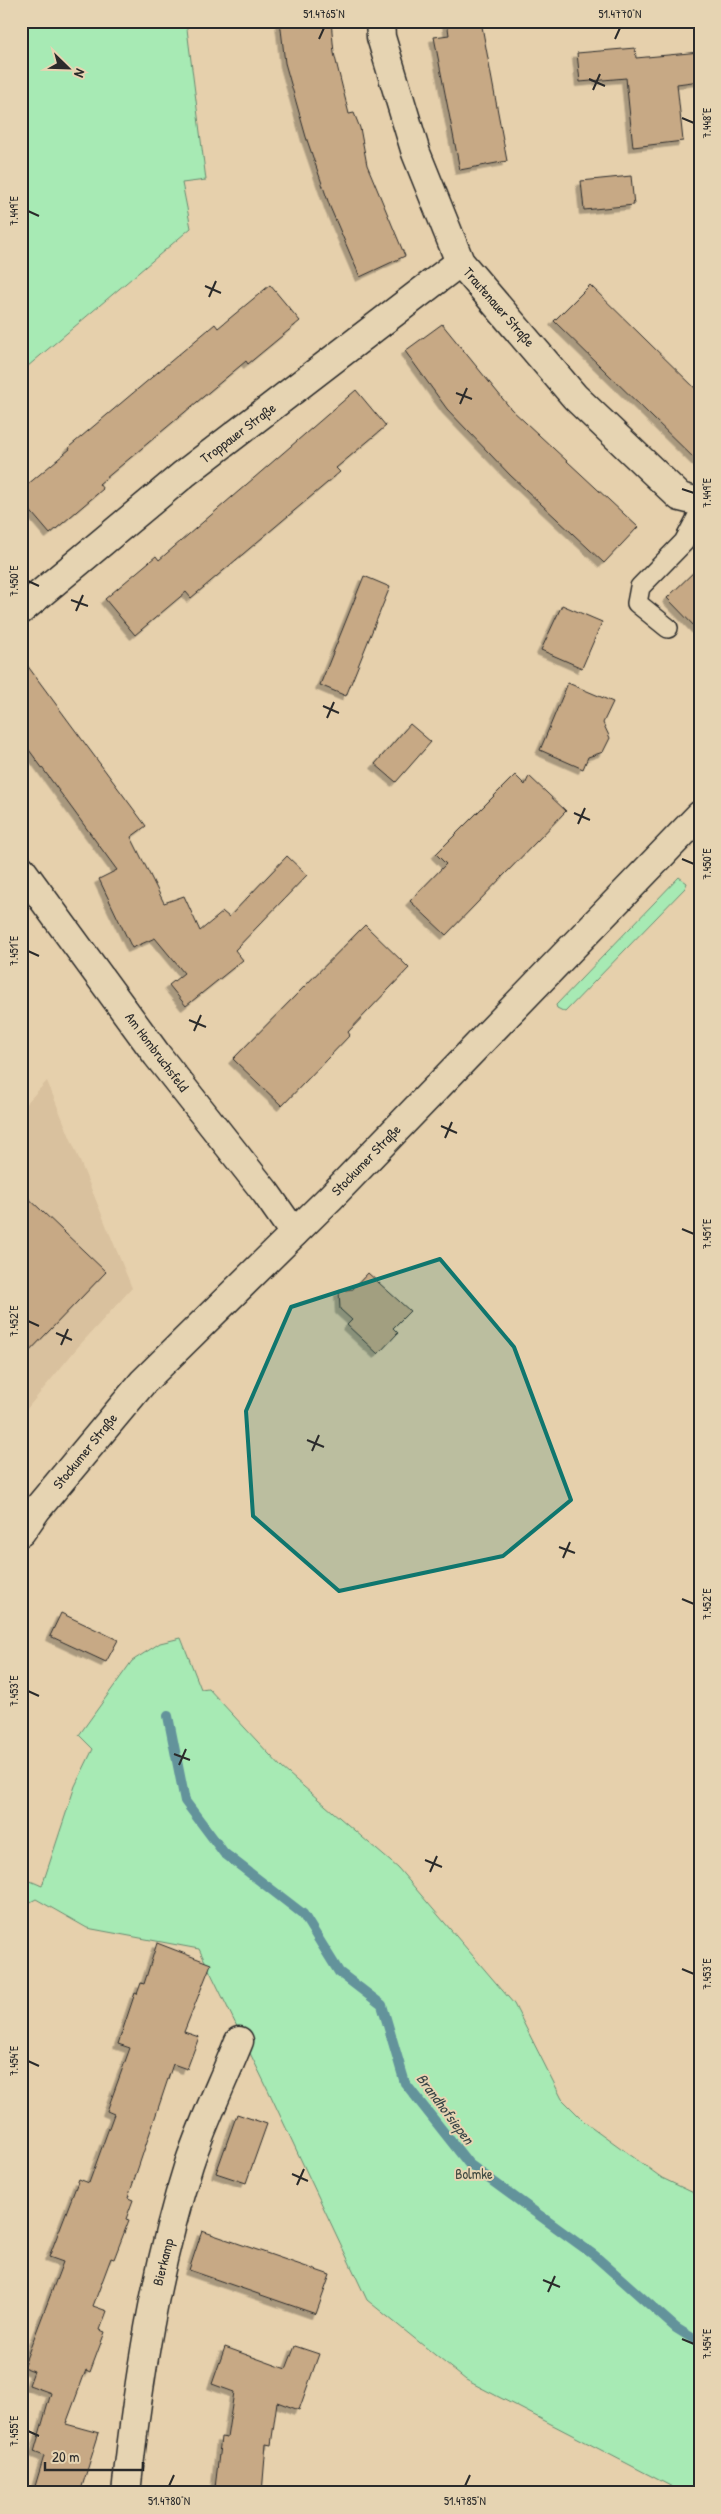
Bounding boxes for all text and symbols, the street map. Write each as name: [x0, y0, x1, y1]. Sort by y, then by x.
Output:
text: 51.4765°N: [303, 5, 345, 22]
text: 51.4770°N: [599, 5, 641, 22]
north arrow: [42, 42, 92, 92]
text: N: [70, 66, 91, 81]
text: 7.448°E: [698, 107, 715, 138]
text: 7.449°E: [5, 195, 22, 226]
street label: Trautenauer Straße: [459, 263, 540, 352]
street label: Troppauer Straße: [196, 398, 280, 468]
text: 7.449°E: [698, 477, 715, 508]
text: 7.450°E: [5, 565, 22, 597]
text: 7.450°E: [698, 848, 715, 880]
text: 7.451°E: [5, 935, 22, 966]
street label: Am Hombruchsfeld: [121, 1008, 194, 1096]
street label: Stockumer Straße: [327, 1119, 406, 1200]
text: 7.451°E: [698, 1218, 715, 1249]
text: 7.452°E: [5, 1304, 22, 1337]
street label: Stockumer Straße: [48, 1408, 122, 1493]
text: 7.452°E: [698, 1587, 715, 1620]
text: 7.453°E: [5, 1675, 22, 1707]
text: 7.453°E: [698, 1958, 715, 1990]
text: 7.454°E: [5, 2045, 22, 2076]
water label: Brandhofsiepen: [412, 2069, 480, 2149]
park label: Bolmke: [455, 2164, 493, 2183]
street label: Bierkamp: [147, 2236, 179, 2288]
text: 7.454°E: [698, 2328, 715, 2359]
text: 7.455°E: [5, 2415, 22, 2447]
scale bar: [45, 2439, 142, 2471]
text: 20 m: [52, 2446, 79, 2467]
text: 51.4780°N: [148, 2492, 190, 2509]
text: 51.4785°N: [444, 2492, 486, 2509]

